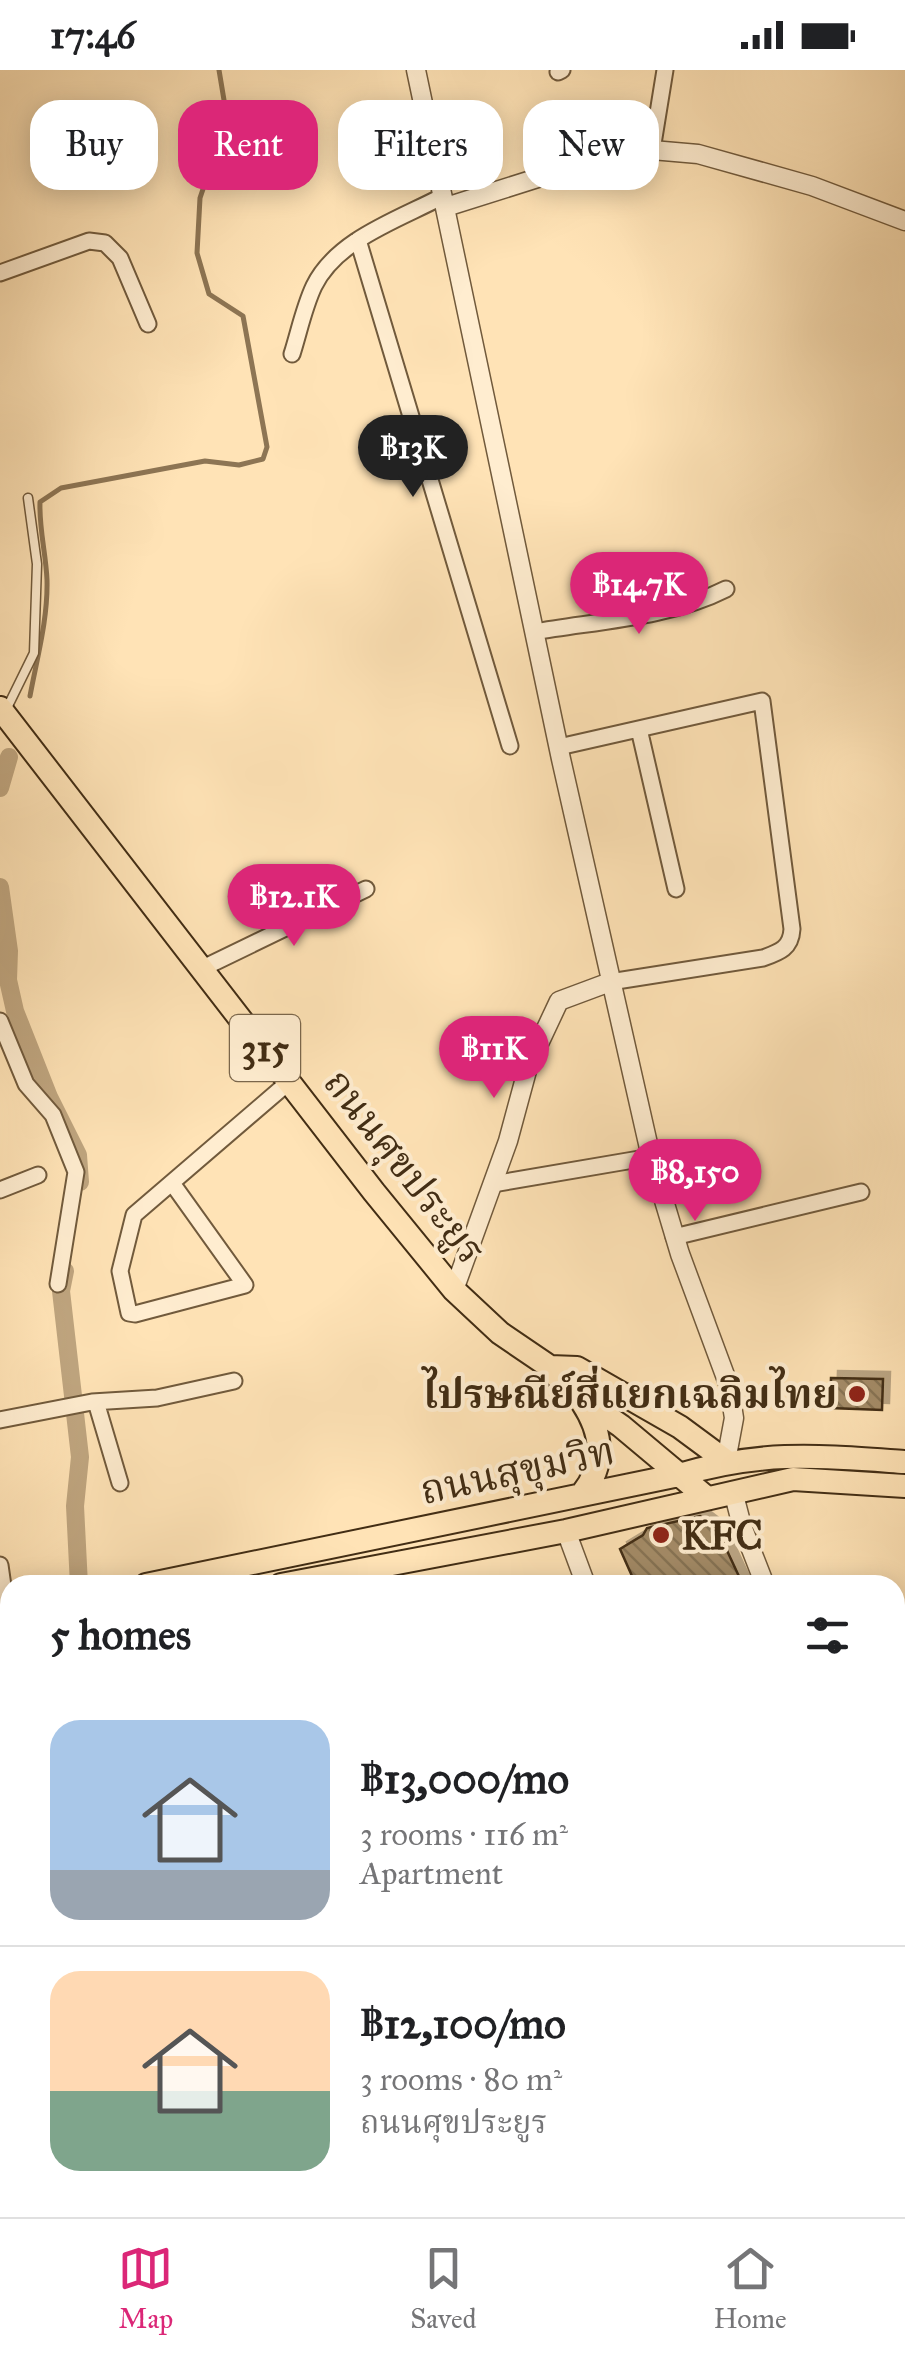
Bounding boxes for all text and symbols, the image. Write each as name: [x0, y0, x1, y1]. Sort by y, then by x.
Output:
text: 17:46: [50, 12, 136, 58]
chip: Buy: [30, 100, 158, 190]
chip: Rent: [178, 100, 318, 190]
chip: Filters: [338, 100, 503, 190]
chip: New: [523, 100, 659, 190]
pin: ฿13K: [354, 415, 472, 500]
text: ฿13K: [380, 428, 446, 467]
pin: ฿14.7K: [558, 552, 720, 637]
text: ฿14.7K: [592, 565, 686, 604]
pin: ฿12.1K: [213, 864, 375, 949]
text: ฿12.1K: [250, 877, 338, 916]
road number: 315: [230, 1015, 300, 1081]
pin: ฿11K: [435, 1016, 553, 1101]
text: ฿11K: [461, 1029, 527, 1068]
street label: ถนนศุขประยูร: [312, 1059, 496, 1274]
pin: ฿8,150: [614, 1139, 776, 1224]
text: ฿8,150: [650, 1152, 740, 1191]
place label: ไปรษณีย์สี่แยกเฉลิมไทย: [420, 1365, 837, 1419]
marker: ไปรษณีย์สี่แยกเฉลิมไทย: [846, 1383, 868, 1405]
street label: ถนนสุขุมวิท: [416, 1426, 619, 1516]
place label: KFC: [681, 1511, 763, 1560]
marker: KFC: [650, 1524, 672, 1546]
icon: filters: [800, 1608, 855, 1663]
text: 5 homes: [50, 1609, 191, 1661]
text: ฿13,000/mo: [360, 1753, 569, 1805]
icon: home: [130, 1760, 250, 1880]
text: 3 rooms · 116 m²: [360, 1815, 568, 1854]
text: Apartment: [360, 1854, 503, 1893]
text: ฿12,100/mo: [360, 1998, 566, 2050]
icon: home: [130, 2011, 250, 2131]
text: 3 rooms · 80 m²: [360, 2060, 562, 2099]
text: ถนนศุขประยูร: [360, 2103, 547, 2142]
tab: Map: [118, 2241, 173, 2336]
tab: Saved: [410, 2241, 477, 2336]
tab: Home: [713, 2241, 787, 2336]

